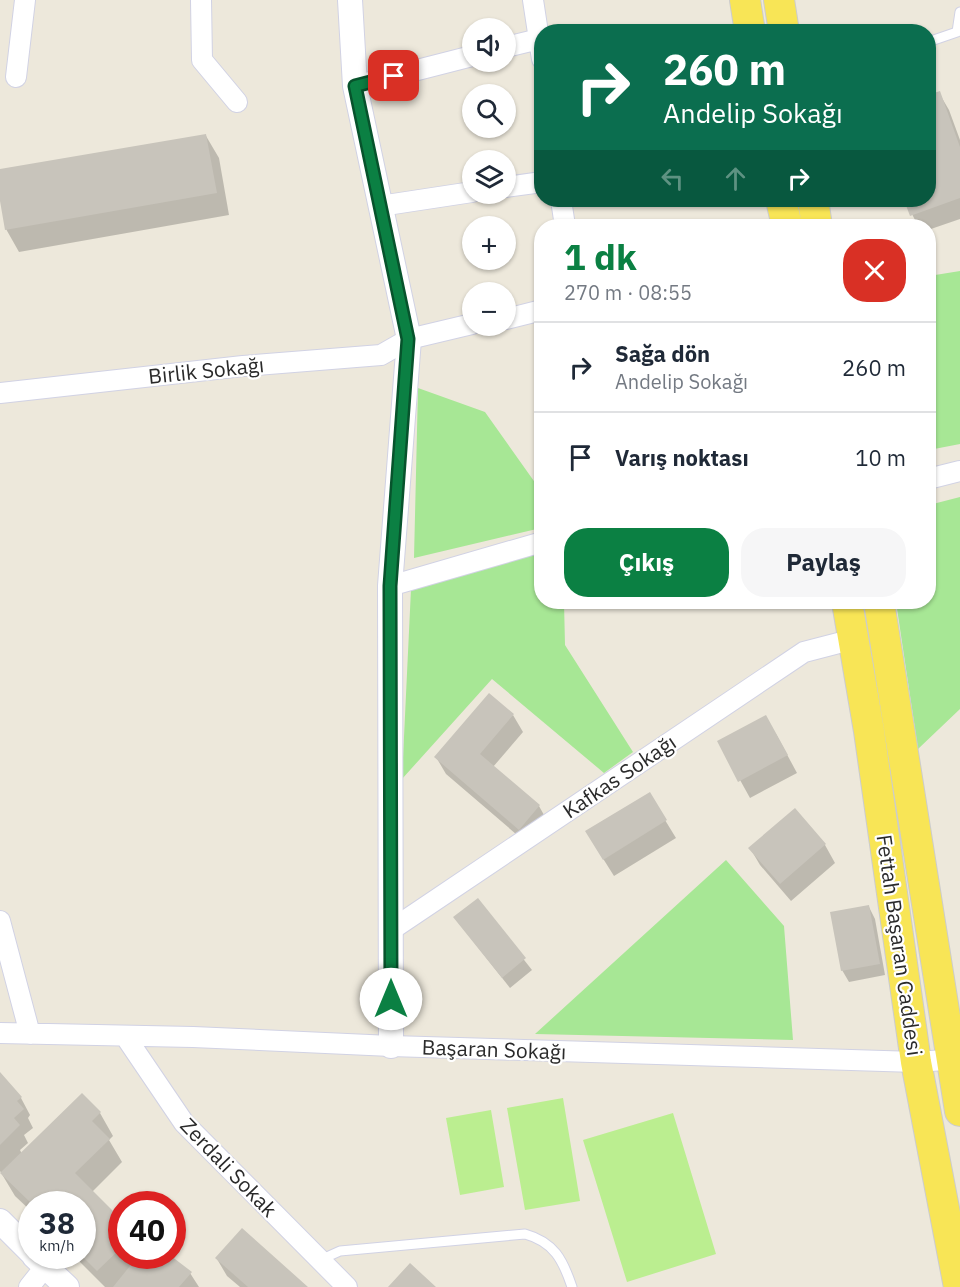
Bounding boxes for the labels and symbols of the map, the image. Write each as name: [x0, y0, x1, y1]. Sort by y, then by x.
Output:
pin: [368, 50, 419, 101]
street label: Birlik Sokağı: [147, 350, 265, 390]
street label: Kafkas Sokağı: [557, 728, 681, 824]
street label: Fettah Başaran Caddesi: [871, 833, 929, 1057]
position arrow: [359, 967, 423, 1031]
street label: Başaran Sokağı: [421, 1032, 567, 1066]
street label: Zerdali Sokak: [175, 1111, 283, 1223]
speed limit sign: 40: [108, 1191, 186, 1269]

